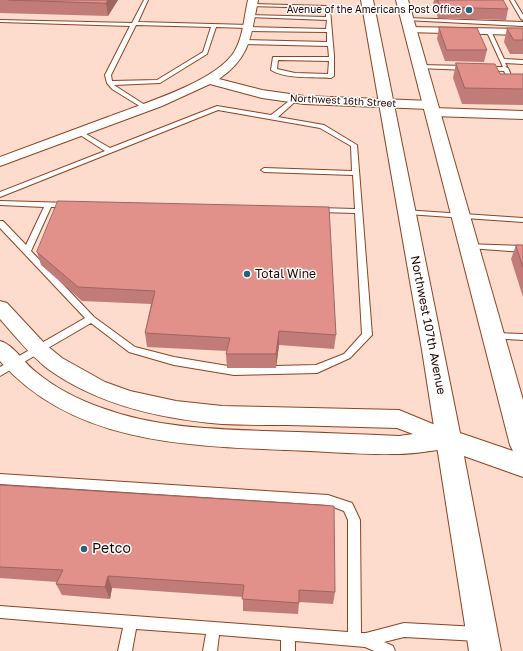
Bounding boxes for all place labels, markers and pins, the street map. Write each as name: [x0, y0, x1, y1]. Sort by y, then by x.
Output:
place label: Avenue of the Americans Post Office: [287, 4, 461, 16]
marker: Avenue of the Americans Post Office: [464, 5, 474, 15]
place label: Total Wine: [255, 267, 316, 281]
marker: Total Wine: [242, 269, 252, 279]
place label: Petco: [92, 541, 131, 557]
marker: Petco: [79, 544, 89, 554]

